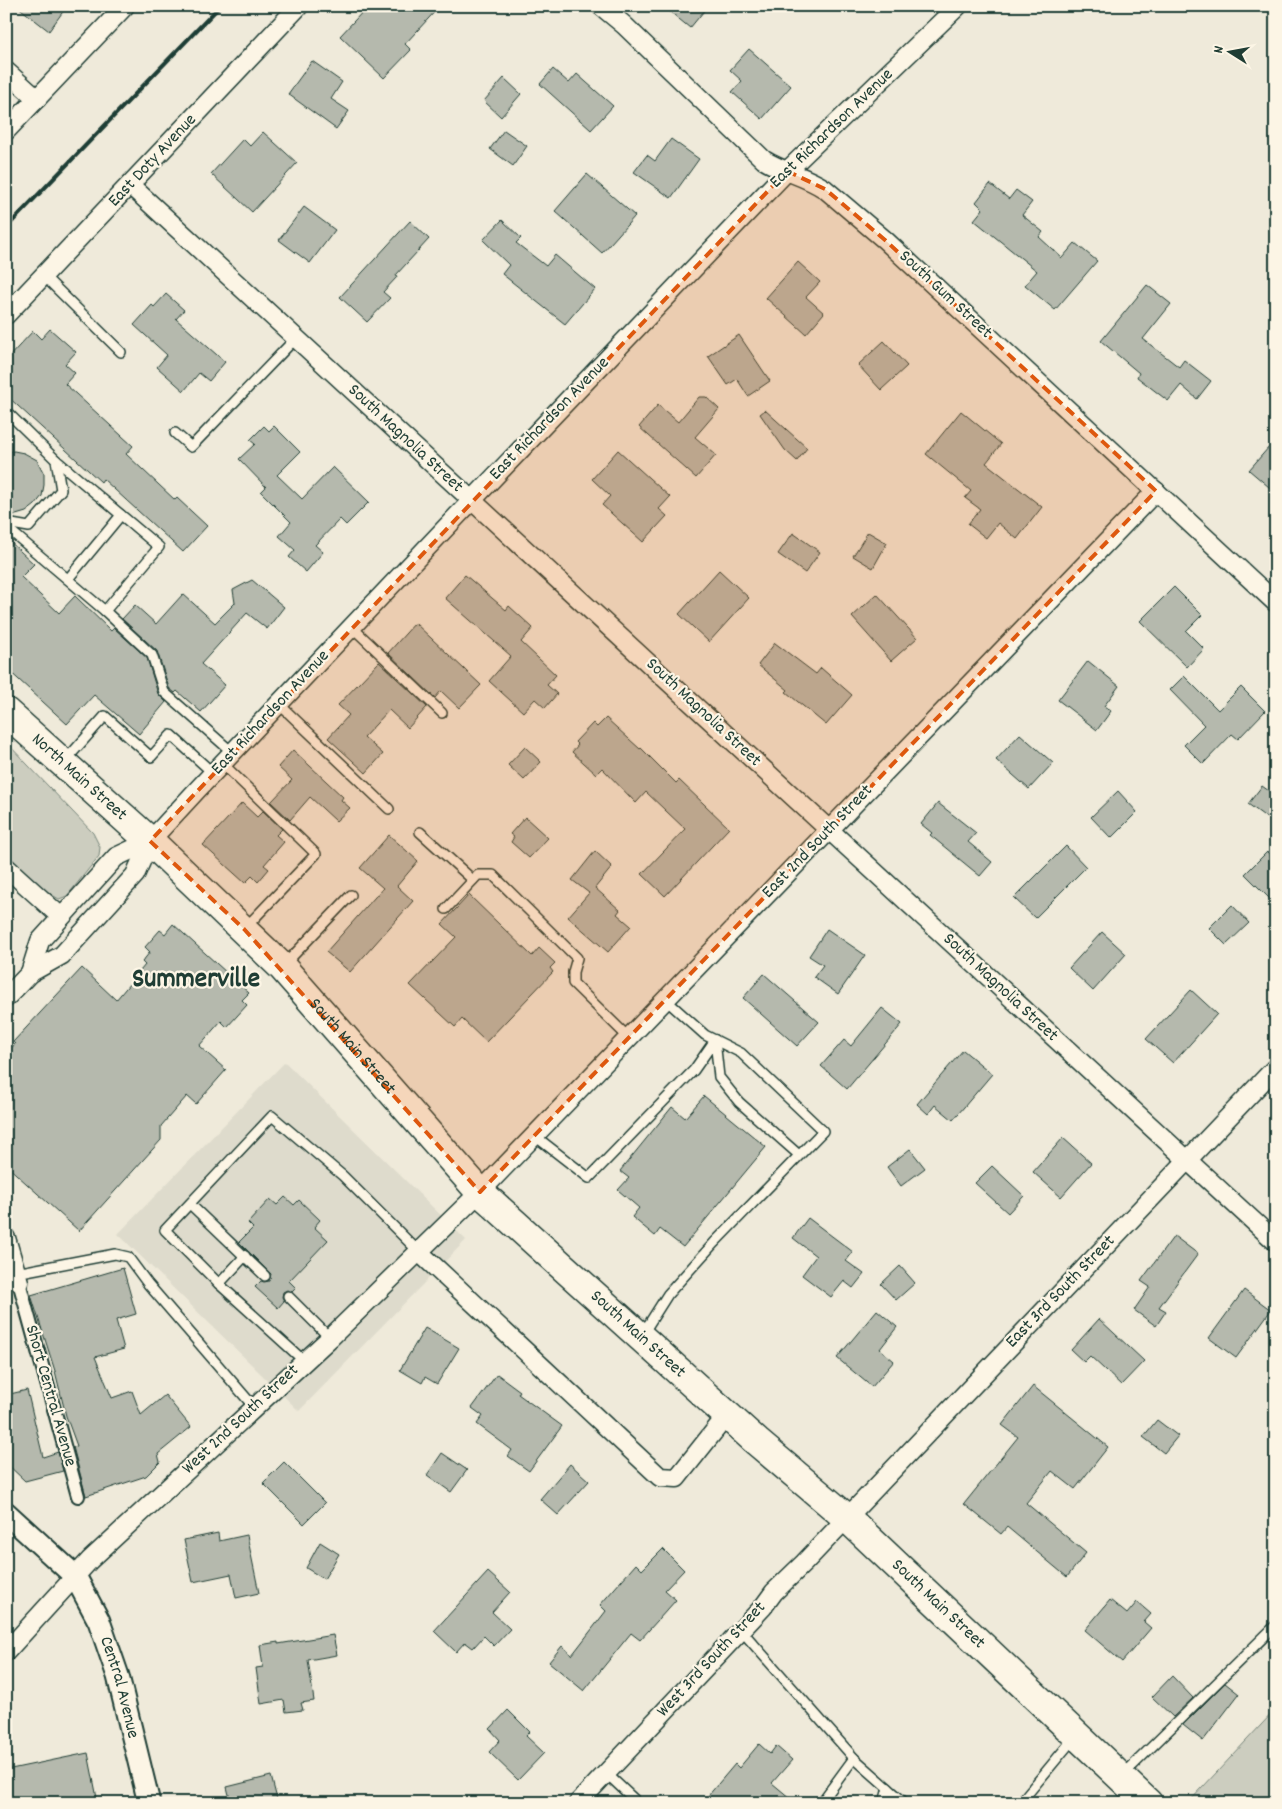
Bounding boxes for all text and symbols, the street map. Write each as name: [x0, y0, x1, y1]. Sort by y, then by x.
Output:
north arrow: [1204, 28, 1254, 78]
text: N: [1209, 45, 1230, 55]
street label: East Richardson Avenue: [765, 63, 899, 195]
street label: East Doty Avenue: [103, 109, 203, 213]
street label: South Gum Street: [893, 245, 998, 345]
street label: East Richardson Avenue: [484, 352, 616, 486]
street label: South Magnolia Street: [342, 379, 469, 499]
street label: East Richardson Avenue: [206, 645, 336, 781]
street label: South Magnolia Street: [640, 653, 767, 773]
street label: North Main Street: [26, 728, 133, 827]
street label: East 2nd South Street: [757, 779, 879, 905]
street label: South Magnolia Street: [937, 928, 1064, 1048]
district label: Summerville: [132, 961, 260, 1001]
street label: South Main Street: [303, 993, 402, 1101]
street label: East 3rd South Street: [1000, 1230, 1122, 1354]
street label: South Main Street: [584, 1284, 691, 1385]
street label: Short Central Avenue: [18, 1322, 82, 1470]
street label: West 2nd South Street: [177, 1359, 305, 1481]
street label: South Main Street: [886, 1554, 991, 1655]
street label: West 3rd South Street: [652, 1596, 773, 1723]
street label: Central Avenue: [93, 1633, 145, 1741]

